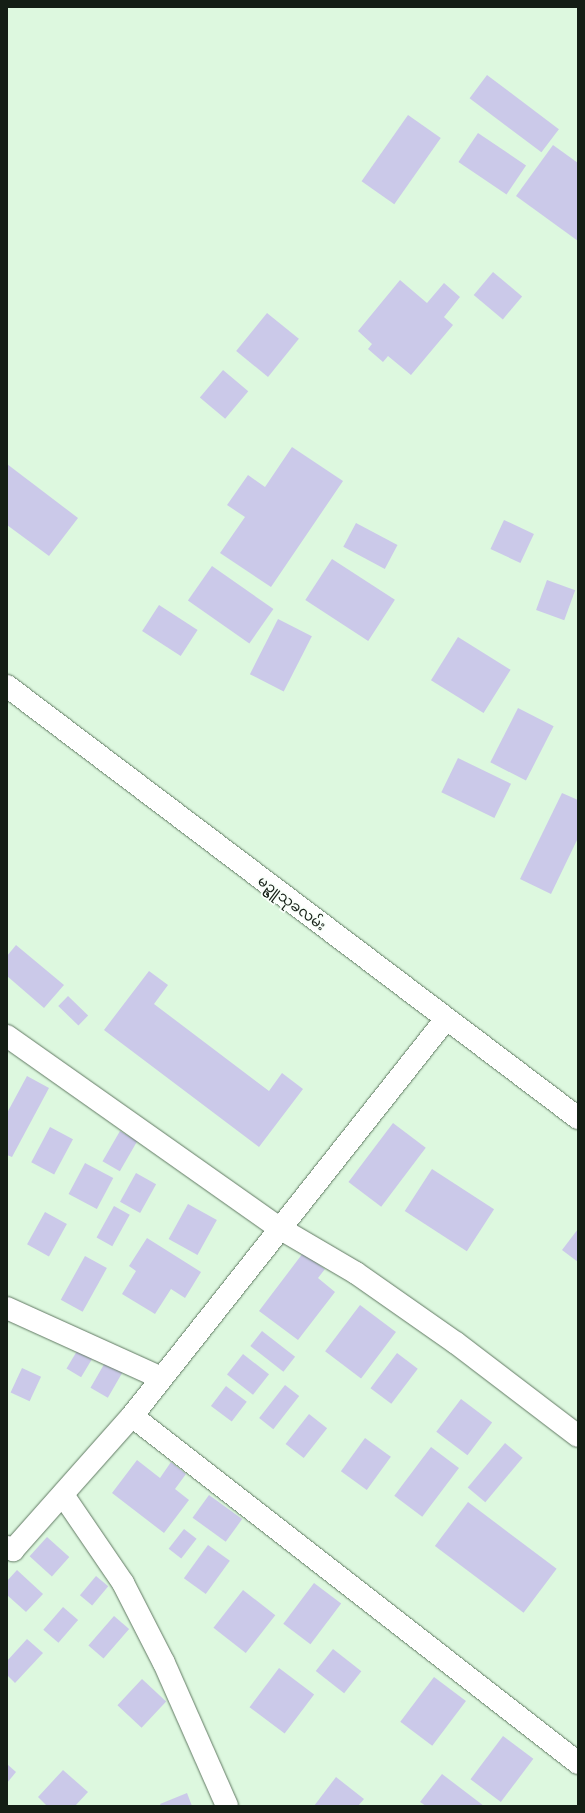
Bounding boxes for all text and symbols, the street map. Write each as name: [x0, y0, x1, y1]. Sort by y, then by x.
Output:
street label: မဥ္ဇူသုခလမ်း: [255, 872, 329, 934]

